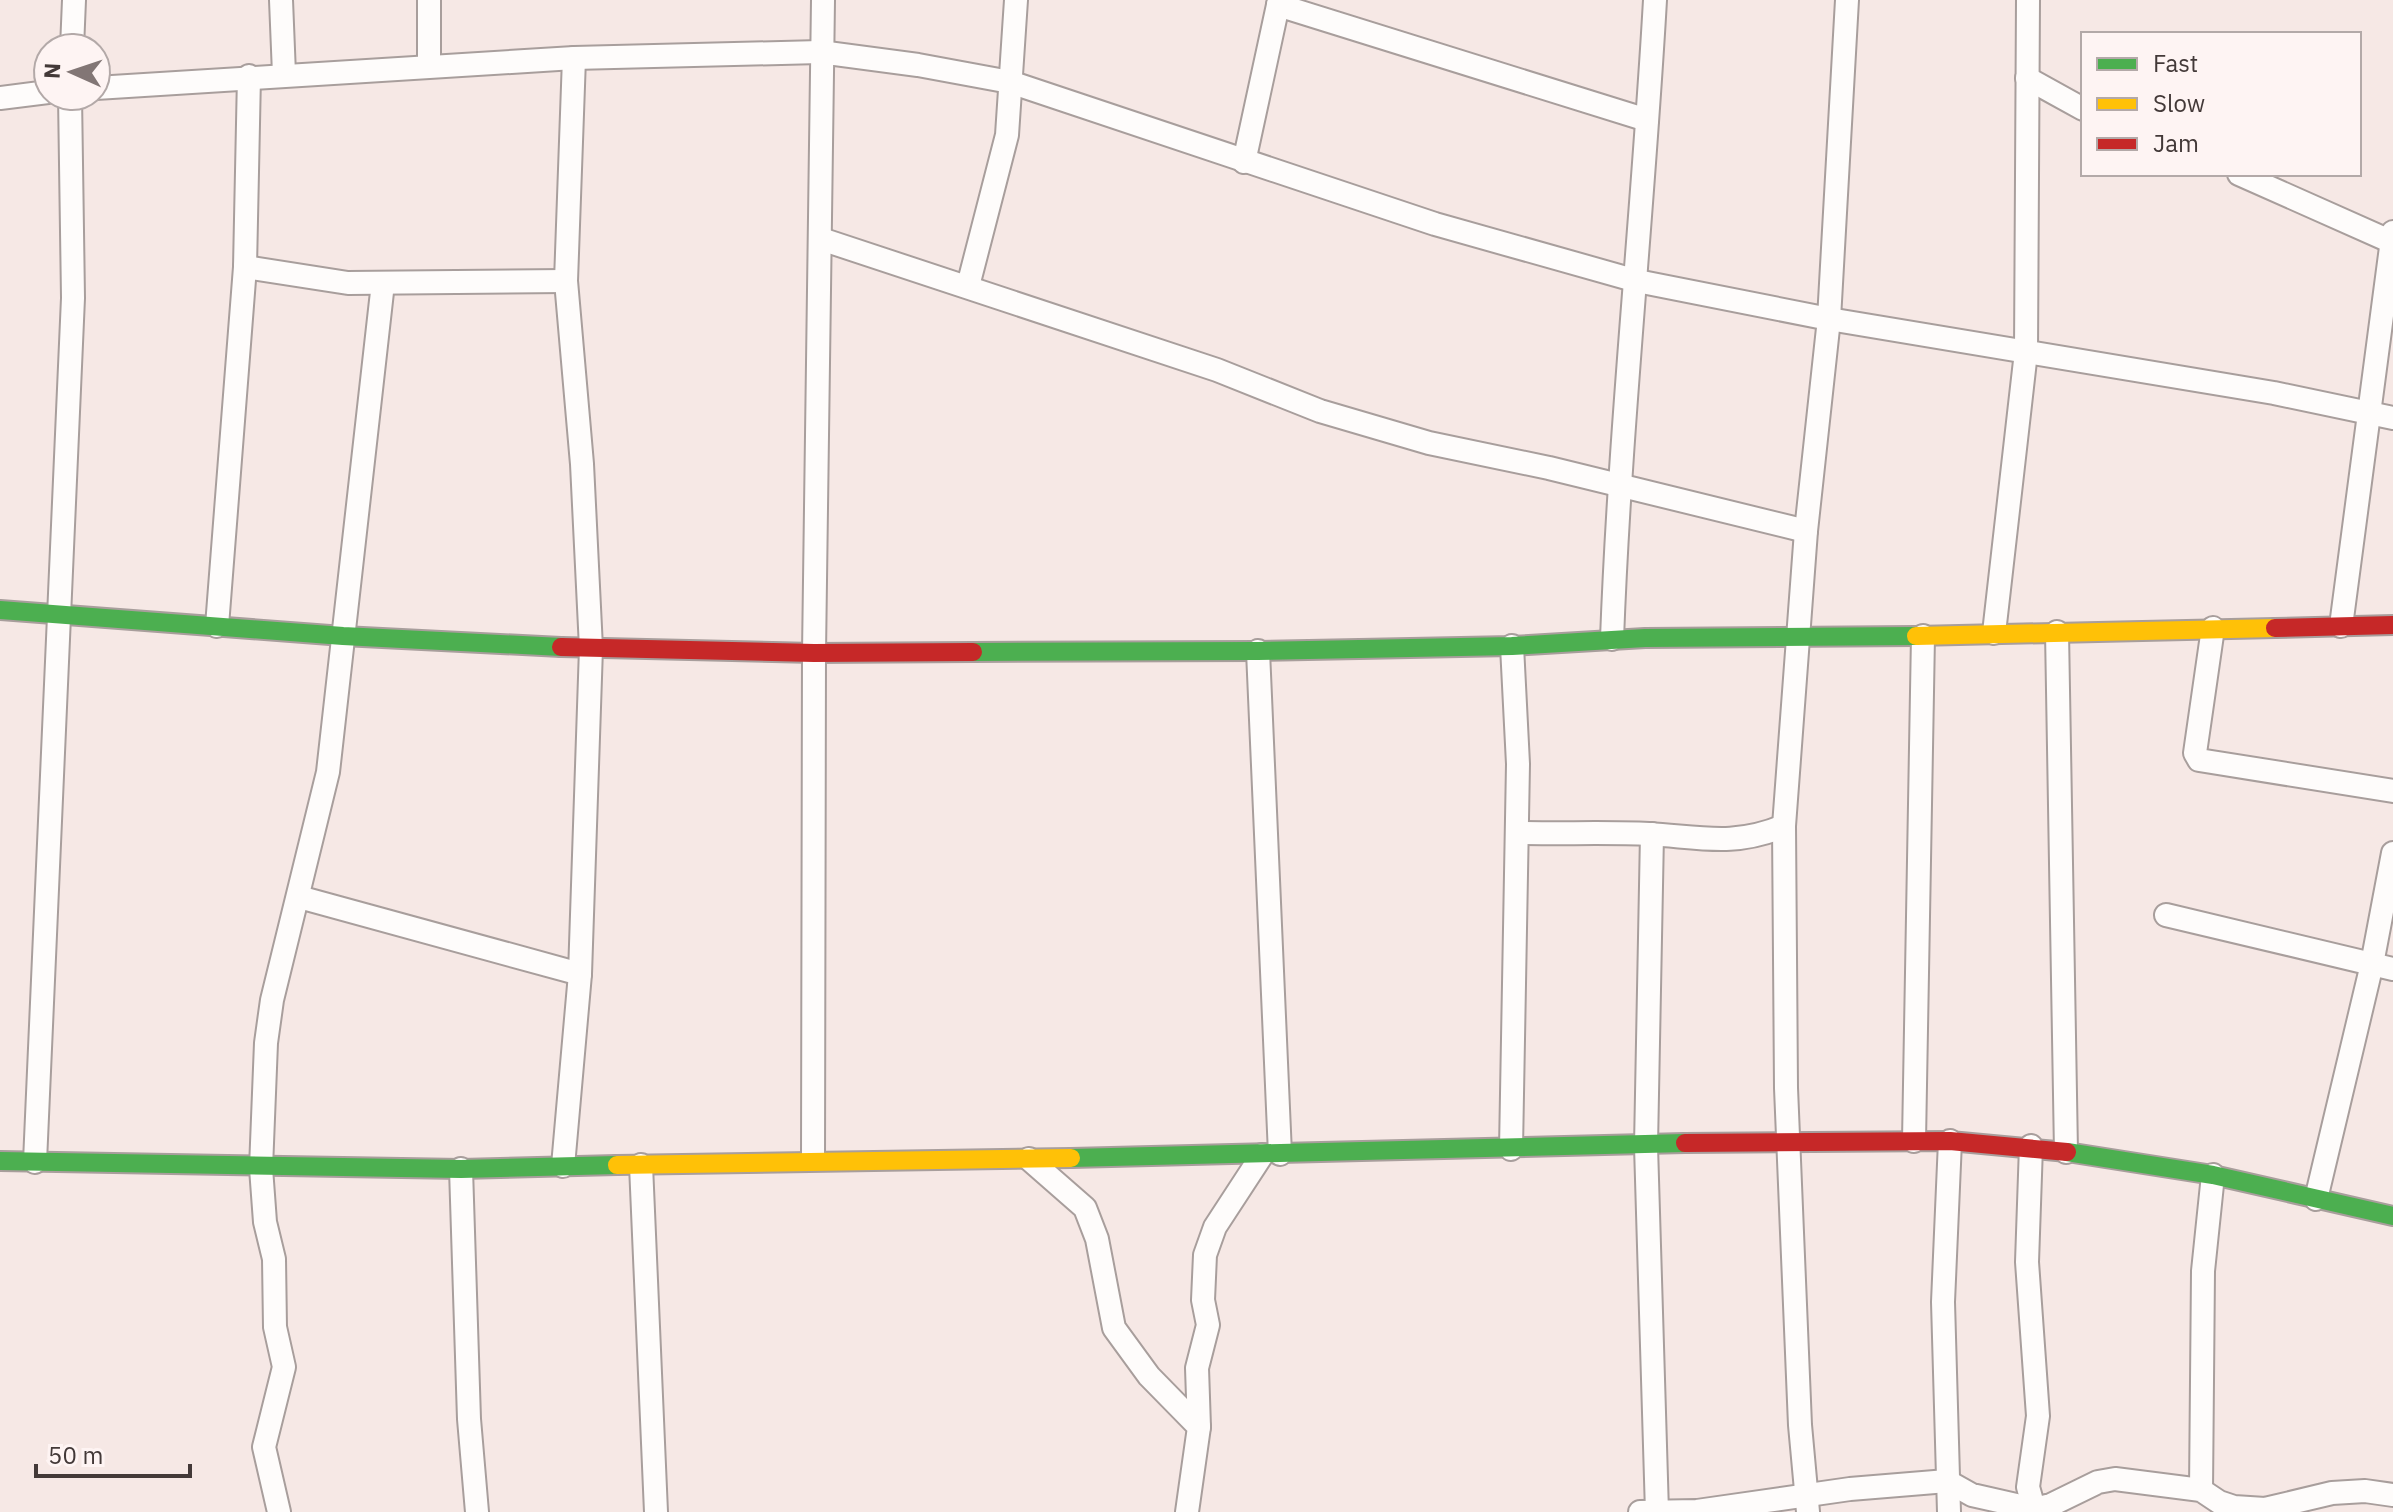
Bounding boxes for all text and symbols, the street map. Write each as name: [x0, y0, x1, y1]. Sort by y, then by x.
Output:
north arrow: [32, 32, 112, 112]
legend: [2081, 32, 2361, 176]
text: Fast: [2153, 47, 2198, 79]
text: N: [37, 62, 66, 80]
text: Slow: [2153, 87, 2205, 119]
text: Jam: [2153, 127, 2199, 159]
scale bar: [36, 1428, 190, 1478]
text: 50 m: [48, 1439, 103, 1471]

